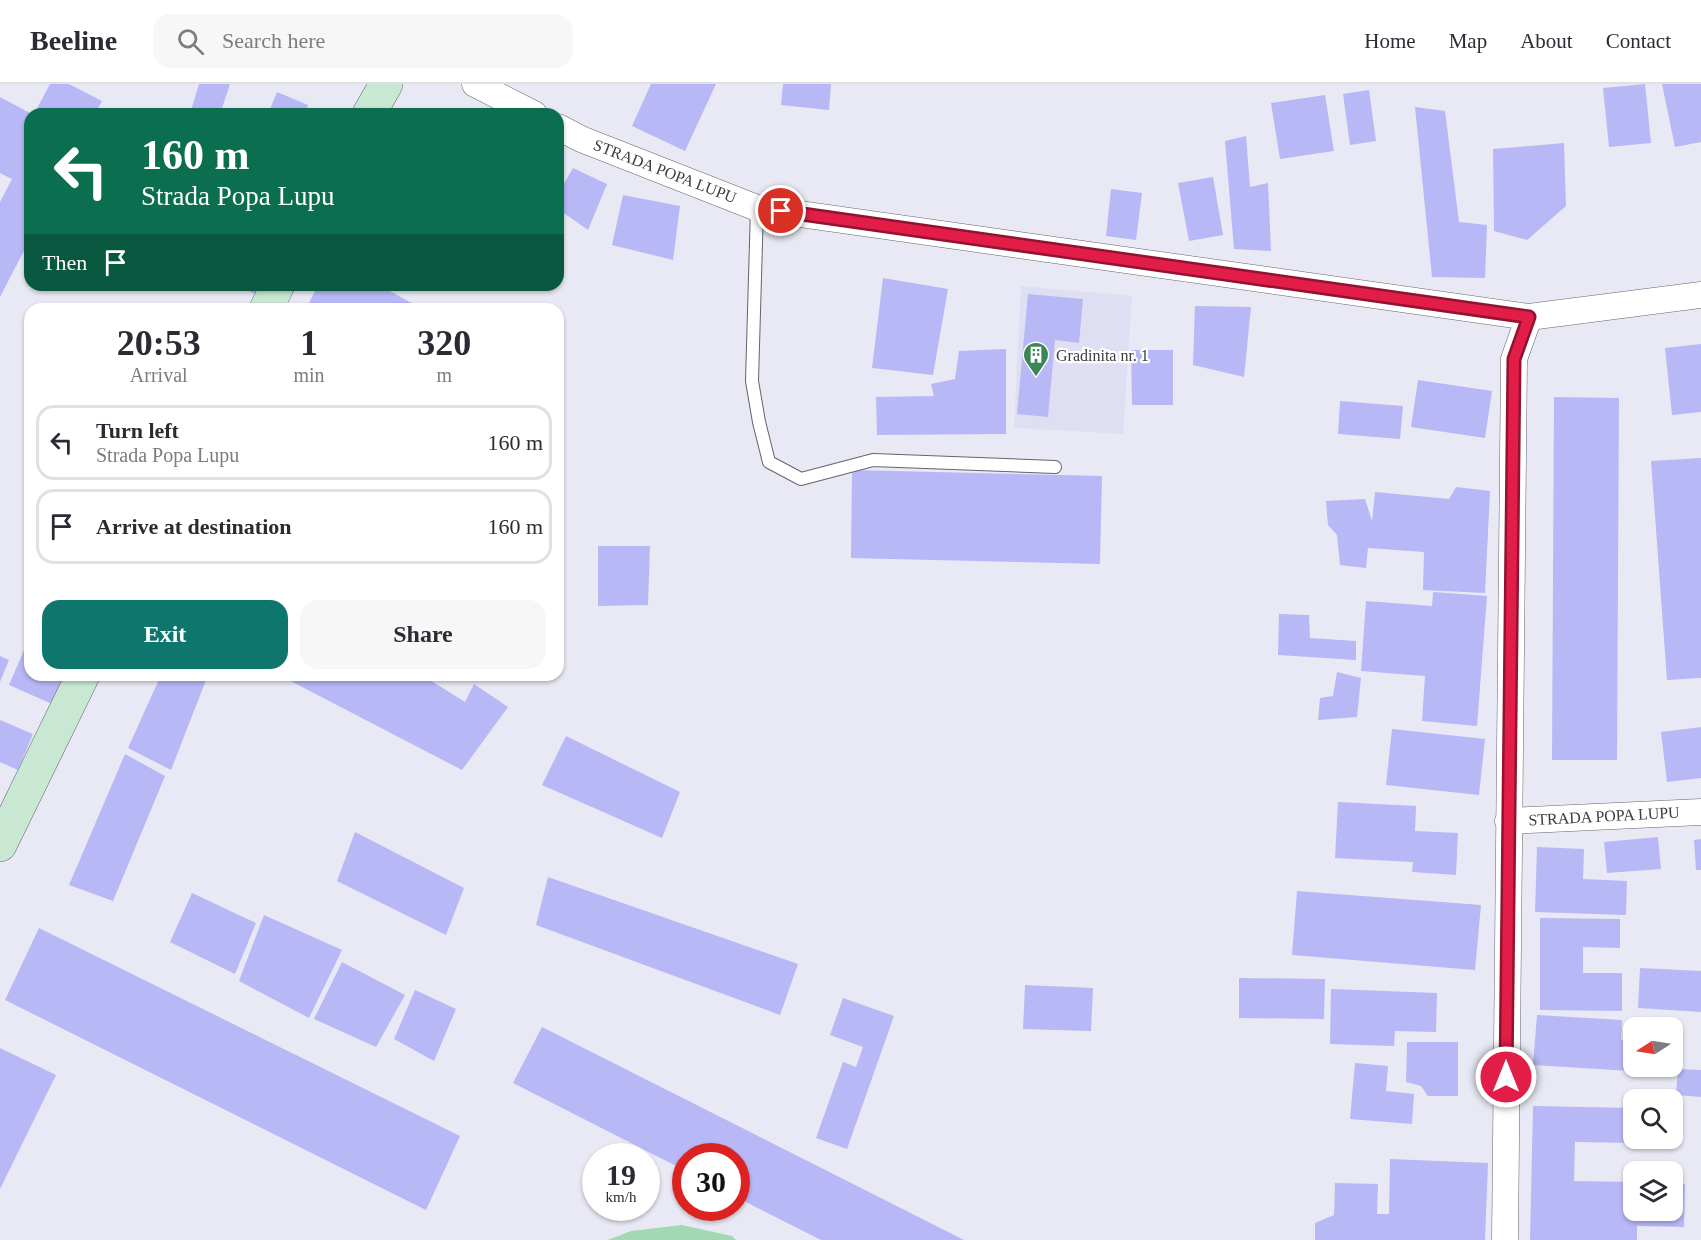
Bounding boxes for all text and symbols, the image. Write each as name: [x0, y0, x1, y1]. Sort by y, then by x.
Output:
search box: [153, 14, 573, 68]
text: Beeline: [30, 25, 117, 56]
icon: search: [174, 25, 207, 58]
text: Search here: [222, 28, 325, 53]
text: Home: [1364, 29, 1416, 53]
text: Map: [1449, 29, 1487, 53]
text: About: [1520, 29, 1573, 53]
text: Contact: [1606, 29, 1671, 53]
icon: left: [42, 132, 120, 210]
text: 160 m: [141, 132, 250, 178]
street label: STRADA POPA LUPU: [591, 136, 739, 206]
text: Strada Popa Lupu: [141, 181, 334, 211]
pin: [755, 185, 806, 236]
icon: arrive: [764, 194, 797, 227]
icon: arrive: [99, 246, 132, 279]
text: Then: [42, 250, 87, 275]
text: 20:53: [117, 323, 201, 363]
text: 1: [300, 323, 318, 363]
text: 320: [417, 323, 471, 363]
building icon: Gradinita nr. 1: [1021, 340, 1051, 378]
place label: Gradinita nr. 1: [1056, 347, 1149, 364]
text: Arrival: [130, 364, 188, 386]
text: min: [293, 364, 325, 386]
text: m: [437, 364, 452, 386]
text: Turn left: [96, 418, 179, 443]
icon: left: [45, 426, 78, 459]
text: 160 m: [487, 430, 543, 455]
text: Strada Popa Lupu: [96, 444, 239, 466]
icon: arrive: [45, 510, 78, 543]
text: Arrive at destination: [96, 514, 292, 539]
text: 160 m: [487, 514, 543, 539]
button: Exit: [42, 600, 288, 669]
button: Share: [300, 600, 546, 669]
street label: STRADA POPA LUPU: [1528, 804, 1681, 828]
north arrow: [1623, 1017, 1683, 1077]
map controls: [1623, 1017, 1683, 1221]
position arrow: [1474, 1045, 1538, 1109]
button: search: [1623, 1089, 1683, 1149]
speed limit sign: 30: [672, 1143, 750, 1221]
text: 19: [606, 1158, 636, 1191]
button: layers: [1623, 1161, 1683, 1221]
text: km/h: [606, 1189, 636, 1205]

